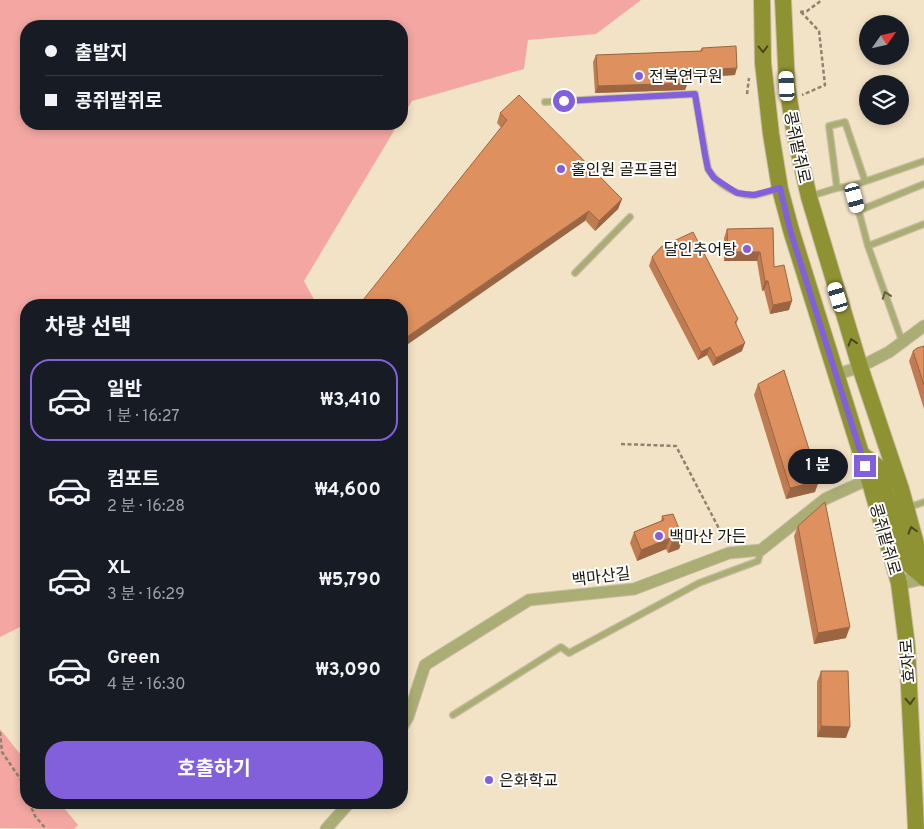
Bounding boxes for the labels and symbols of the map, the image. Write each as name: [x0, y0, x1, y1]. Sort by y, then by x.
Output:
north arrow: [859, 15, 909, 65]
one-way arrow: [758, 45, 768, 53]
place label: 전북연구원: [649, 68, 723, 88]
marker: 전북연구원: [633, 70, 645, 82]
car: [778, 71, 795, 101]
route start: [553, 90, 575, 112]
street label: 콩쥐팥쥐로: [779, 109, 814, 186]
place label: 홀인원 골프클럽: [571, 161, 678, 181]
marker: 홀인원 골프클럽: [555, 163, 567, 175]
car: [843, 182, 866, 214]
place label: 달인추어탕: [663, 241, 737, 261]
marker: 달인추어탕: [741, 243, 753, 255]
car: [826, 280, 849, 314]
one-way arrow: [882, 292, 892, 300]
one-way arrow: [848, 338, 858, 347]
callout: 1 분: [788, 448, 848, 484]
route end: [854, 455, 876, 477]
street label: 콩쥐팥쥐로: [864, 501, 904, 578]
one-way arrow: [908, 526, 918, 535]
place label: 백마산 가든: [669, 528, 746, 548]
marker: 백마산 가든: [653, 530, 665, 542]
street label: 백마산길: [571, 564, 632, 591]
street label: 효자로: [897, 638, 921, 684]
one-way arrow: [905, 697, 916, 705]
place label: 은화학교: [499, 772, 558, 792]
marker: 은화학교: [483, 774, 495, 786]

